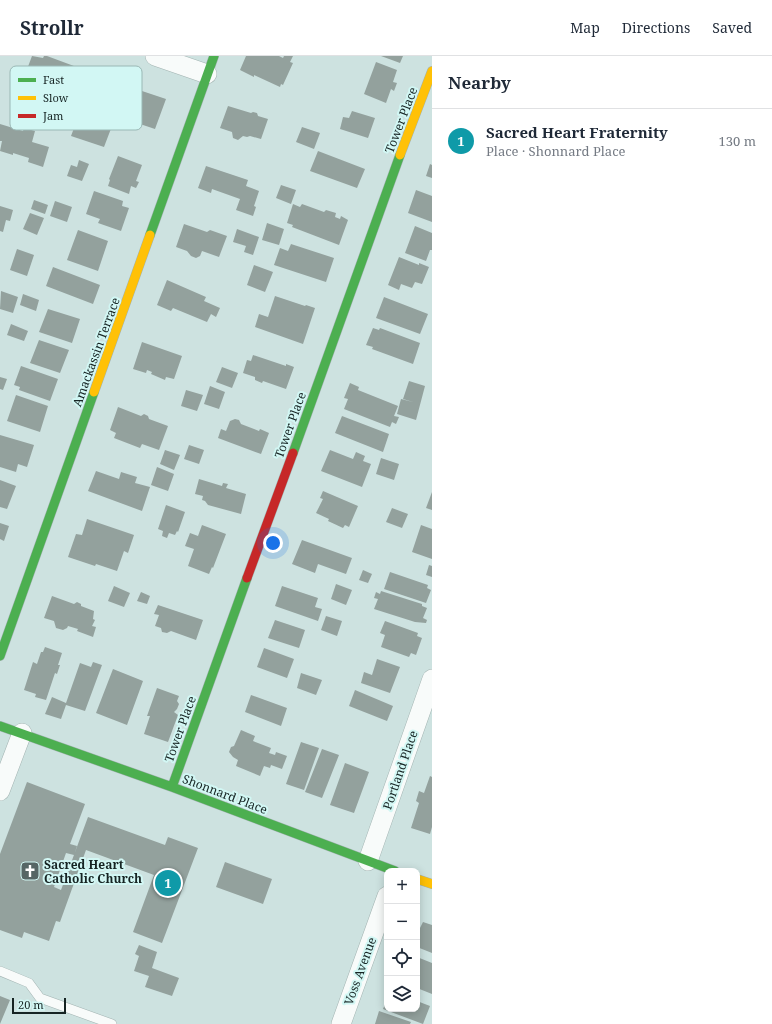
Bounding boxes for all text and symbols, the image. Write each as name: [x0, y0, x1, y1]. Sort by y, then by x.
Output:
text: Strollr: [20, 15, 84, 41]
text: Map: [570, 18, 600, 37]
text: Directions: [622, 18, 690, 37]
text: Saved: [712, 18, 752, 37]
legend: [10, 66, 142, 130]
text: Nearby: [448, 71, 511, 94]
text: Fast: [43, 72, 64, 87]
street label: Tower Place: [381, 85, 421, 155]
text: Slow: [43, 90, 69, 105]
text: Jam: [42, 108, 64, 123]
text: Sacred Heart Fraternity: [486, 122, 668, 142]
text: 1: [457, 132, 465, 150]
text: 130 m: [719, 132, 756, 150]
text: Place · Shonnard Place: [486, 142, 626, 160]
street label: Amackassin Terrace: [68, 295, 124, 409]
street label: Tower Place: [270, 390, 310, 460]
your location: [263, 533, 283, 553]
street label: Tower Place: [160, 694, 200, 764]
street label: Portland Place: [378, 728, 422, 812]
street label: Shonnard Place: [180, 770, 270, 818]
place label: Sacred Heart Catholic Church: [44, 856, 142, 887]
church icon: Sacred Heart Catholic Church: [19, 860, 41, 882]
pin: 1: [155, 868, 181, 898]
map controls: [384, 868, 420, 1012]
button: +: [384, 868, 420, 904]
button: −: [384, 904, 420, 940]
street label: Voss Avenue: [340, 935, 380, 1007]
button: locate: [384, 940, 420, 976]
button: layers: [384, 976, 420, 1012]
scale bar: [12, 996, 66, 1015]
text: 20 m: [18, 997, 44, 1012]

